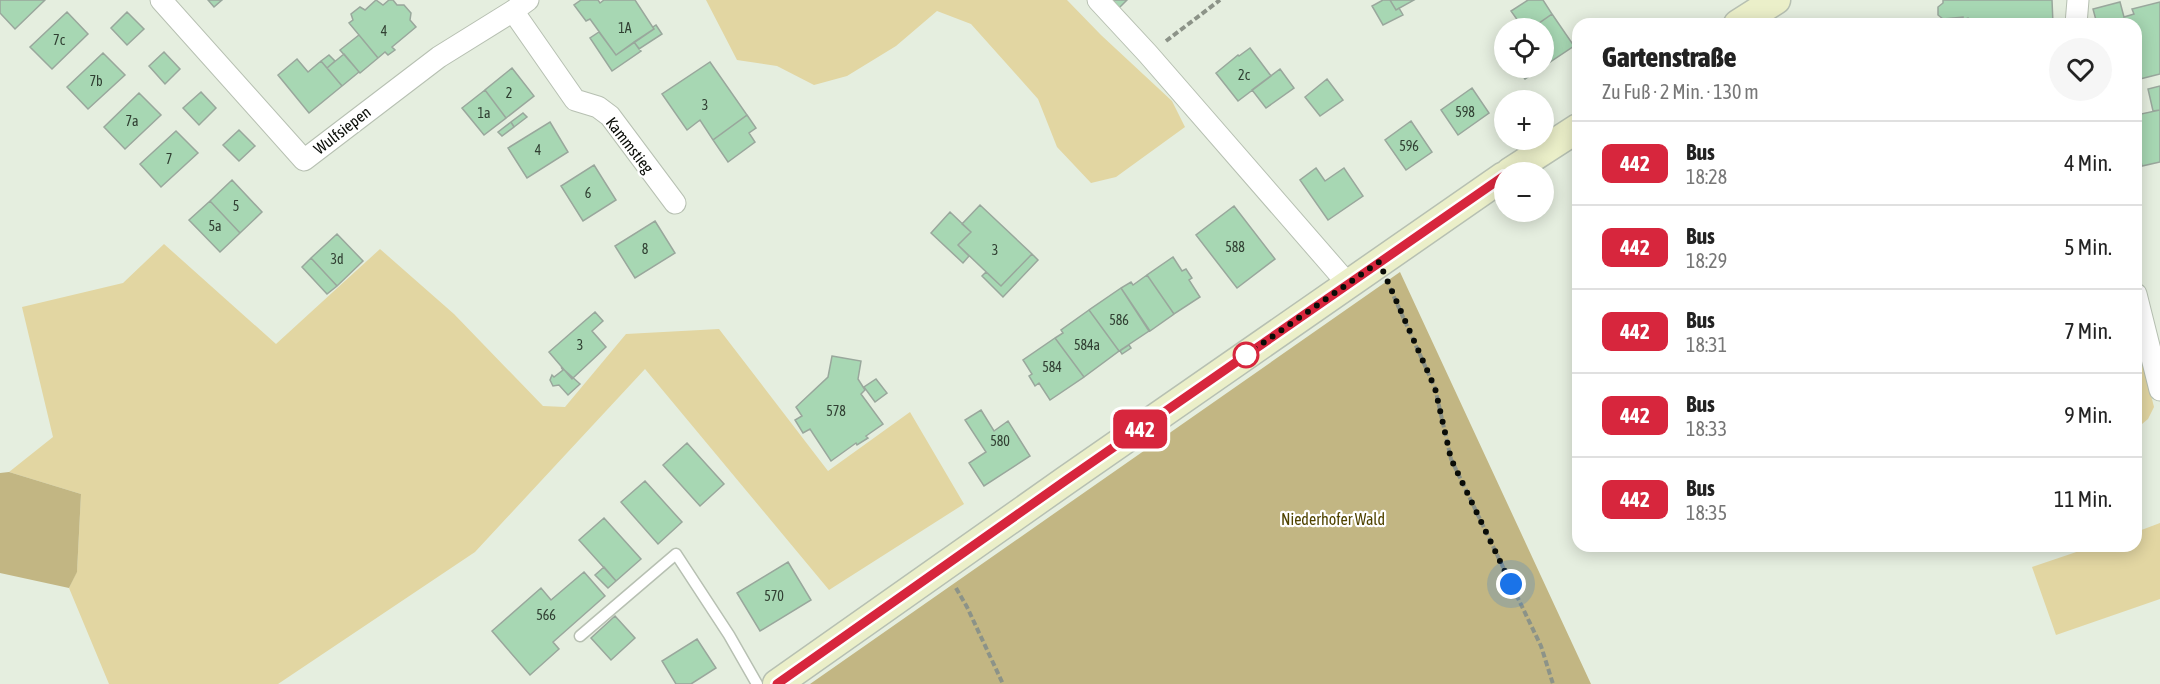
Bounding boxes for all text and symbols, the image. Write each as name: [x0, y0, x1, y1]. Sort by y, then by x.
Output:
map controls: [1494, 18, 1554, 222]
button: locate: [1494, 18, 1554, 78]
house number: 1A: [618, 20, 632, 36]
house number: 4: [381, 23, 388, 39]
house number: 7c: [53, 32, 66, 48]
button: heart: [2049, 38, 2112, 101]
text: Gartenstraße: [1602, 41, 1736, 73]
house number: 2c: [1238, 67, 1251, 83]
house number: 7b: [89, 73, 103, 89]
text: Zu Fuß · 2 Min. · 130 m: [1602, 80, 1759, 103]
house number: 2: [506, 85, 512, 101]
button: +: [1494, 90, 1554, 150]
house number: 3: [702, 97, 708, 113]
street label: Wulfsiepen: [310, 102, 375, 158]
house number: 598: [1455, 104, 1475, 120]
house number: 1a: [477, 105, 491, 121]
house number: 7a: [125, 113, 139, 129]
street label: Kammstieg: [602, 113, 658, 177]
house number: 596: [1399, 138, 1419, 154]
text: Bus: [1686, 139, 1715, 165]
house number: 4: [535, 142, 542, 158]
text: 4 Min.: [2064, 150, 2112, 176]
house number: 7: [166, 151, 172, 167]
text: 442: [1620, 151, 1650, 175]
button: −: [1494, 162, 1554, 222]
text: 18:28: [1686, 165, 1727, 188]
house number: 6: [585, 185, 592, 201]
house number: 5: [233, 198, 239, 214]
house number: 5a: [208, 218, 222, 234]
text: Bus: [1686, 223, 1715, 249]
text: 5 Min.: [2064, 234, 2112, 260]
text: 442: [1620, 235, 1650, 259]
house number: 588: [1225, 239, 1245, 255]
house number: 8: [642, 241, 649, 257]
house number: 3: [992, 242, 998, 258]
text: 18:29: [1686, 249, 1727, 272]
house number: 3d: [330, 251, 344, 267]
text: Bus: [1686, 307, 1715, 333]
house number: 586: [1109, 312, 1129, 328]
text: 7 Min.: [2064, 318, 2112, 344]
text: 442: [1620, 319, 1650, 343]
text: 18:31: [1686, 333, 1727, 356]
house number: 3: [577, 337, 583, 353]
house number: 584a: [1074, 337, 1100, 353]
unlabelled marker: [1233, 342, 1259, 368]
house number: 584: [1042, 359, 1062, 375]
text: Bus: [1686, 391, 1715, 417]
text: 9 Min.: [2064, 402, 2112, 428]
house number: 578: [826, 403, 846, 419]
text: 442: [1620, 403, 1650, 427]
line badge: 442: [1106, 410, 1174, 448]
text: 442: [1125, 417, 1155, 441]
text: 18:33: [1686, 417, 1727, 440]
house number: 580: [990, 433, 1010, 449]
text: Bus: [1686, 475, 1715, 501]
text: 11 Min.: [2054, 486, 2112, 512]
text: 442: [1620, 487, 1650, 511]
text: 18:35: [1686, 501, 1727, 524]
park label: Niederhofer Wald: [1281, 510, 1385, 528]
your location: [1496, 569, 1526, 599]
house number: 570: [764, 588, 784, 604]
house number: 566: [536, 607, 556, 623]

